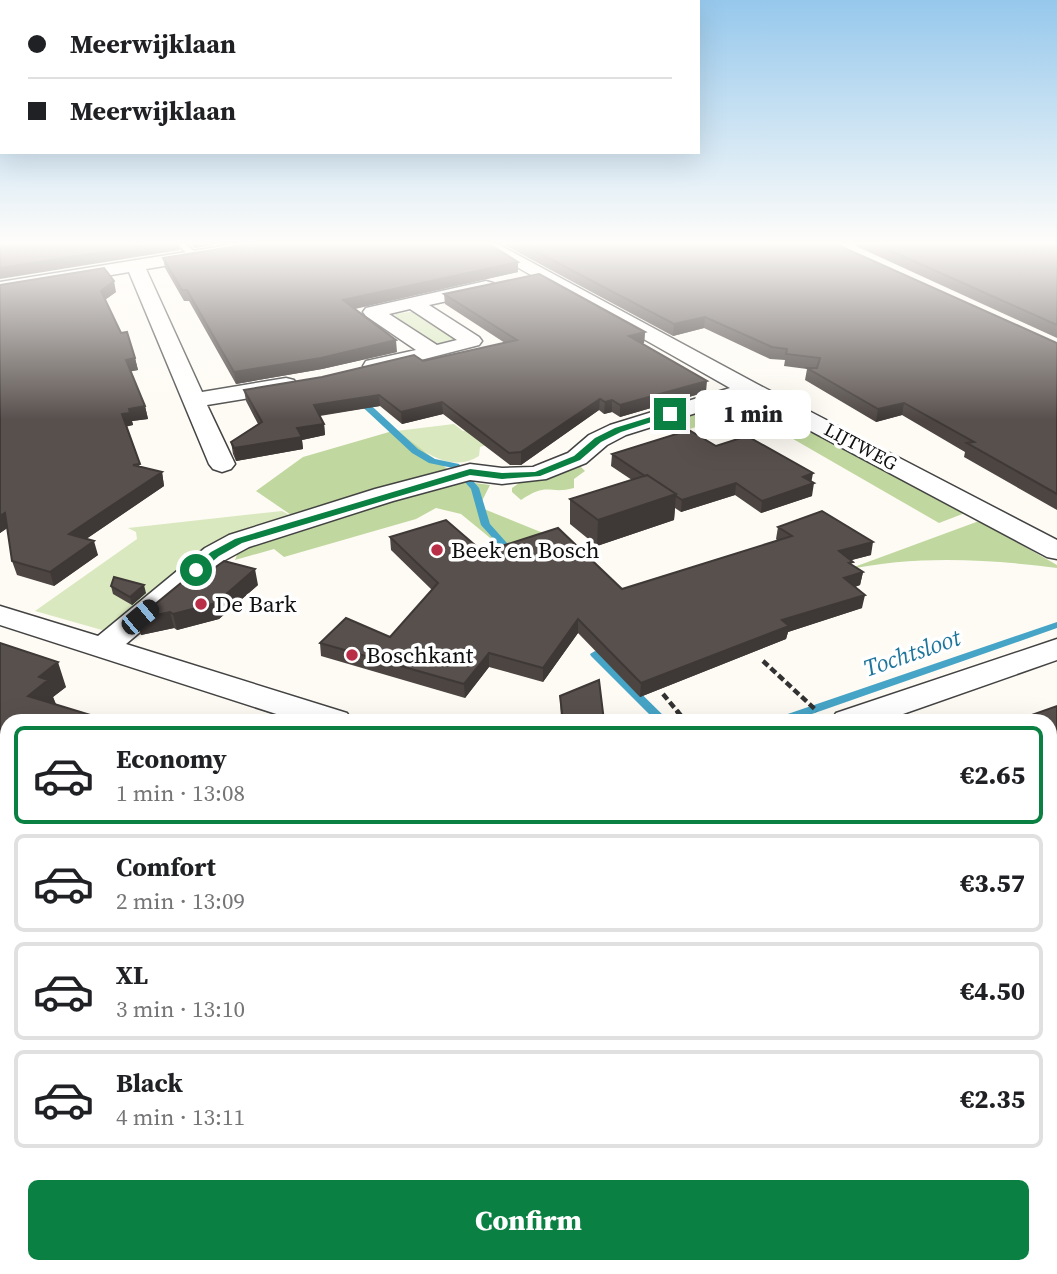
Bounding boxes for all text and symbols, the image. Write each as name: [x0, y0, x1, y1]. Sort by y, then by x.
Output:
text: Meerwijklaan: [70, 26, 236, 62]
text: Meerwijklaan: [70, 93, 236, 129]
callout: 1 min: [694, 390, 810, 438]
route end: [654, 398, 686, 430]
text: 1 min: [723, 398, 783, 430]
street label: LIJTWEG: [820, 416, 902, 476]
place label: Beek en Bosch: [451, 534, 600, 566]
marker: Beek en Bosch: [429, 542, 445, 558]
route start: [180, 554, 212, 586]
place label: De Bark: [215, 588, 297, 620]
car: [118, 595, 163, 639]
marker: De Bark: [193, 596, 209, 612]
water label: Tochtsloot: [859, 620, 966, 685]
place label: Boschkant: [366, 639, 474, 671]
marker: Boschkant: [344, 647, 360, 663]
text: Economy: [116, 741, 227, 777]
icon: car: [32, 744, 95, 807]
text: €2.65: [960, 757, 1025, 793]
text: 1 min · 13:08: [116, 777, 245, 809]
text: Comfort: [116, 849, 216, 885]
icon: car: [32, 852, 95, 915]
text: €3.57: [960, 865, 1025, 901]
text: 2 min · 13:09: [116, 885, 245, 917]
text: XL: [116, 957, 148, 993]
icon: car: [32, 960, 95, 1023]
text: €4.50: [960, 973, 1025, 1009]
text: 3 min · 13:10: [116, 993, 245, 1025]
text: Black: [116, 1065, 183, 1101]
icon: car: [32, 1068, 95, 1131]
text: €2.35: [960, 1081, 1025, 1117]
text: 4 min · 13:11: [116, 1101, 245, 1133]
button: Confirm: [28, 1180, 1029, 1260]

